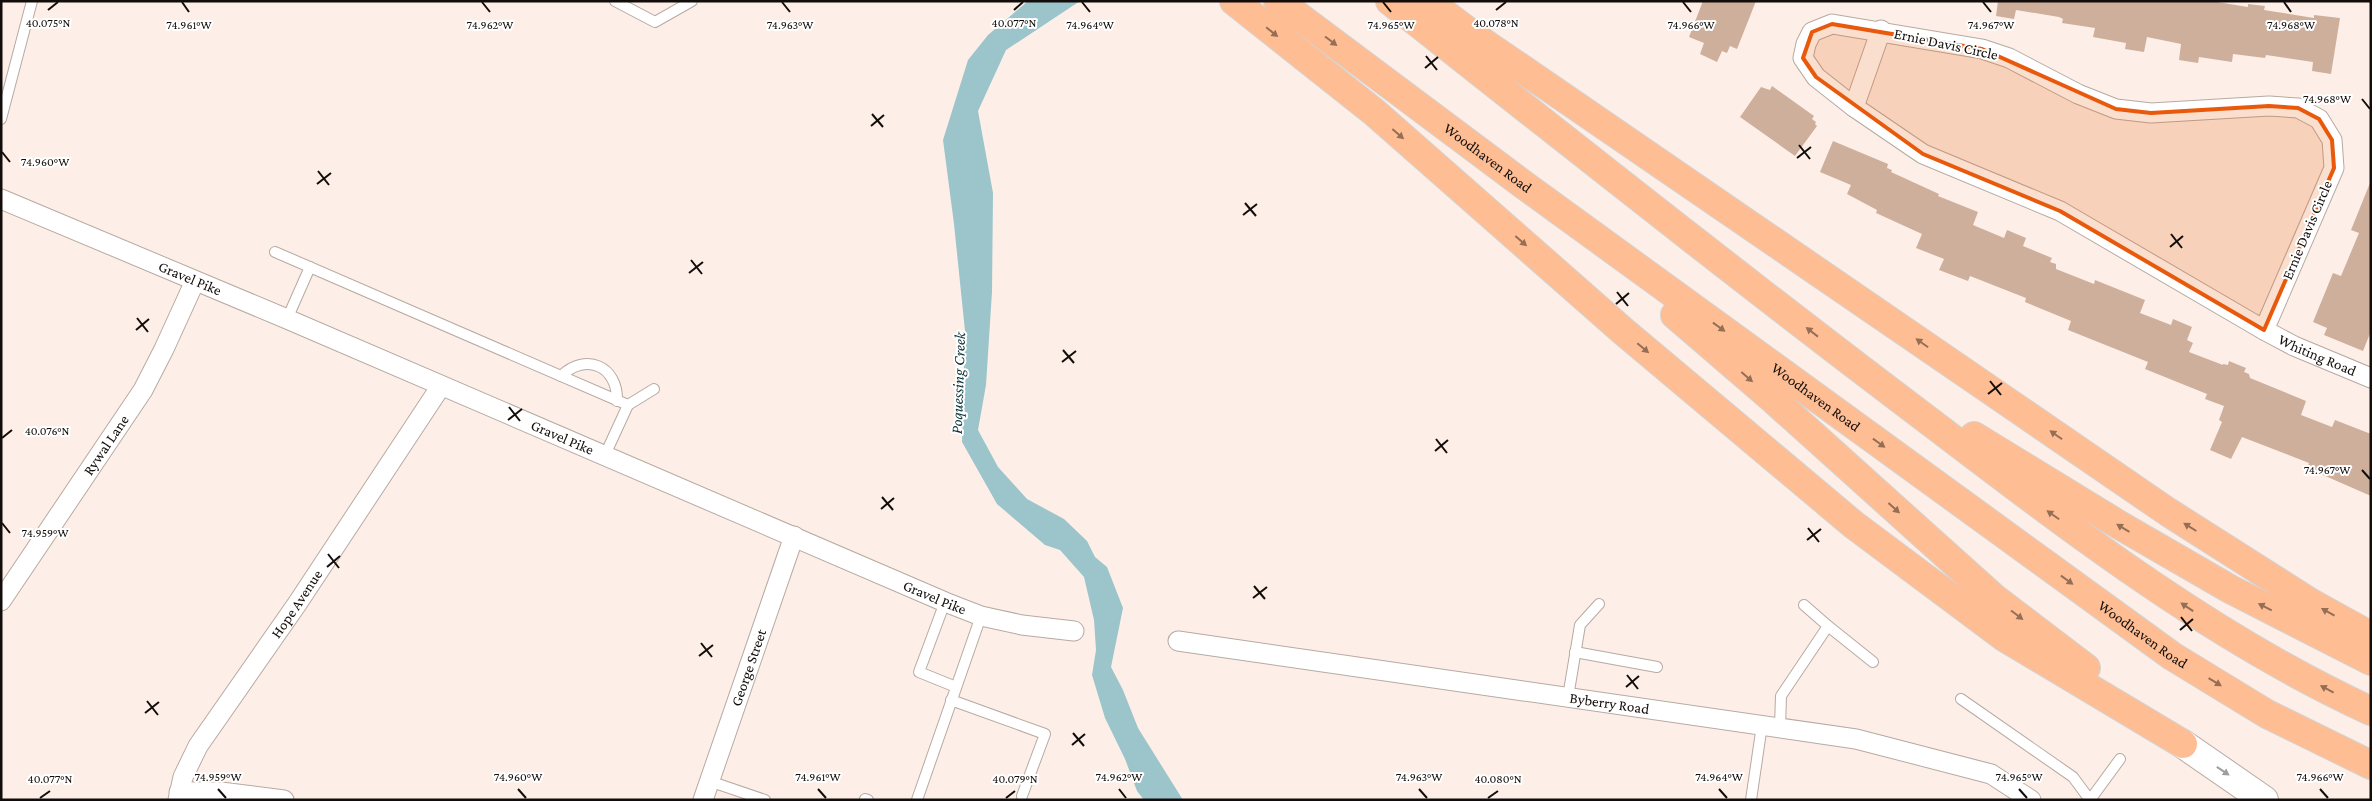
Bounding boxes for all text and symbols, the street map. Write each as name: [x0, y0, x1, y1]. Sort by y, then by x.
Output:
text: 40.075°N: [26, 16, 70, 30]
text: 40.077°N: [992, 16, 1036, 30]
text: 40.078°N: [1473, 16, 1519, 30]
text: 74.961°W: [166, 18, 212, 32]
text: 74.962°W: [467, 18, 513, 32]
text: 74.963°W: [767, 18, 813, 32]
text: 74.964°W: [1066, 18, 1114, 32]
text: 74.965°W: [1368, 18, 1414, 32]
text: 74.966°W: [1667, 18, 1715, 32]
text: 74.967°W: [1968, 18, 2014, 32]
text: 74.968°W: [2267, 18, 2315, 32]
street label: Ernie Davis Circle: [1893, 25, 2000, 63]
one-way arrow: [1265, 26, 1278, 37]
one-way arrow: [1324, 36, 1338, 46]
text: 74.968°W: [2303, 92, 2351, 106]
street label: Woodhaven Road: [1441, 120, 1535, 196]
one-way arrow: [1392, 128, 1404, 140]
text: 74.960°W: [21, 155, 69, 169]
street label: Ernie Davis Circle: [2279, 178, 2335, 282]
one-way arrow: [1514, 236, 1527, 247]
street label: Gravel Pike: [156, 258, 224, 299]
one-way arrow: [1713, 322, 1726, 332]
one-way arrow: [1806, 327, 1819, 338]
water label: Poquessing Creek: [948, 331, 969, 434]
street label: Whiting Road: [2276, 331, 2359, 379]
one-way arrow: [1915, 338, 1929, 348]
one-way arrow: [1637, 342, 1649, 353]
street label: Woodhaven Road: [1768, 360, 1863, 435]
one-way arrow: [1741, 371, 1753, 382]
street label: Rywal Lane: [80, 412, 132, 478]
street label: Gravel Pike: [529, 417, 597, 458]
text: 40.076°N: [25, 424, 69, 438]
one-way arrow: [2049, 430, 2063, 440]
one-way arrow: [1872, 438, 1886, 448]
text: 74.967°W: [2304, 463, 2350, 477]
one-way arrow: [1888, 502, 1900, 514]
one-way arrow: [2047, 510, 2060, 520]
one-way arrow: [2183, 522, 2197, 531]
one-way arrow: [2117, 523, 2130, 532]
text: 74.959°W: [22, 526, 68, 540]
street label: Hope Avenue: [268, 566, 326, 641]
one-way arrow: [2060, 575, 2074, 585]
street label: Gravel Pike: [901, 577, 969, 618]
street label: Woodhaven Road: [2095, 597, 2190, 671]
one-way arrow: [2180, 602, 2194, 612]
one-way arrow: [2258, 603, 2272, 611]
one-way arrow: [2321, 608, 2335, 617]
one-way arrow: [2010, 610, 2023, 621]
street label: George Street: [728, 626, 770, 708]
one-way arrow: [2209, 678, 2222, 687]
one-way arrow: [2320, 685, 2335, 693]
street label: Byberry Road: [1569, 690, 1650, 717]
one-way arrow: [2216, 766, 2230, 776]
text: 74.959°W: [195, 770, 241, 784]
text: 74.960°W: [494, 770, 542, 784]
text: 74.961°W: [795, 770, 841, 784]
text: 74.962°W: [1096, 770, 1142, 784]
text: 74.963°W: [1396, 770, 1442, 784]
text: 74.964°W: [1695, 770, 1743, 784]
text: 74.965°W: [1996, 770, 2042, 784]
text: 74.966°W: [2296, 770, 2344, 784]
text: 40.077°N: [28, 772, 72, 786]
text: 40.079°N: [992, 772, 1038, 786]
text: 40.080°N: [1474, 772, 1522, 786]

